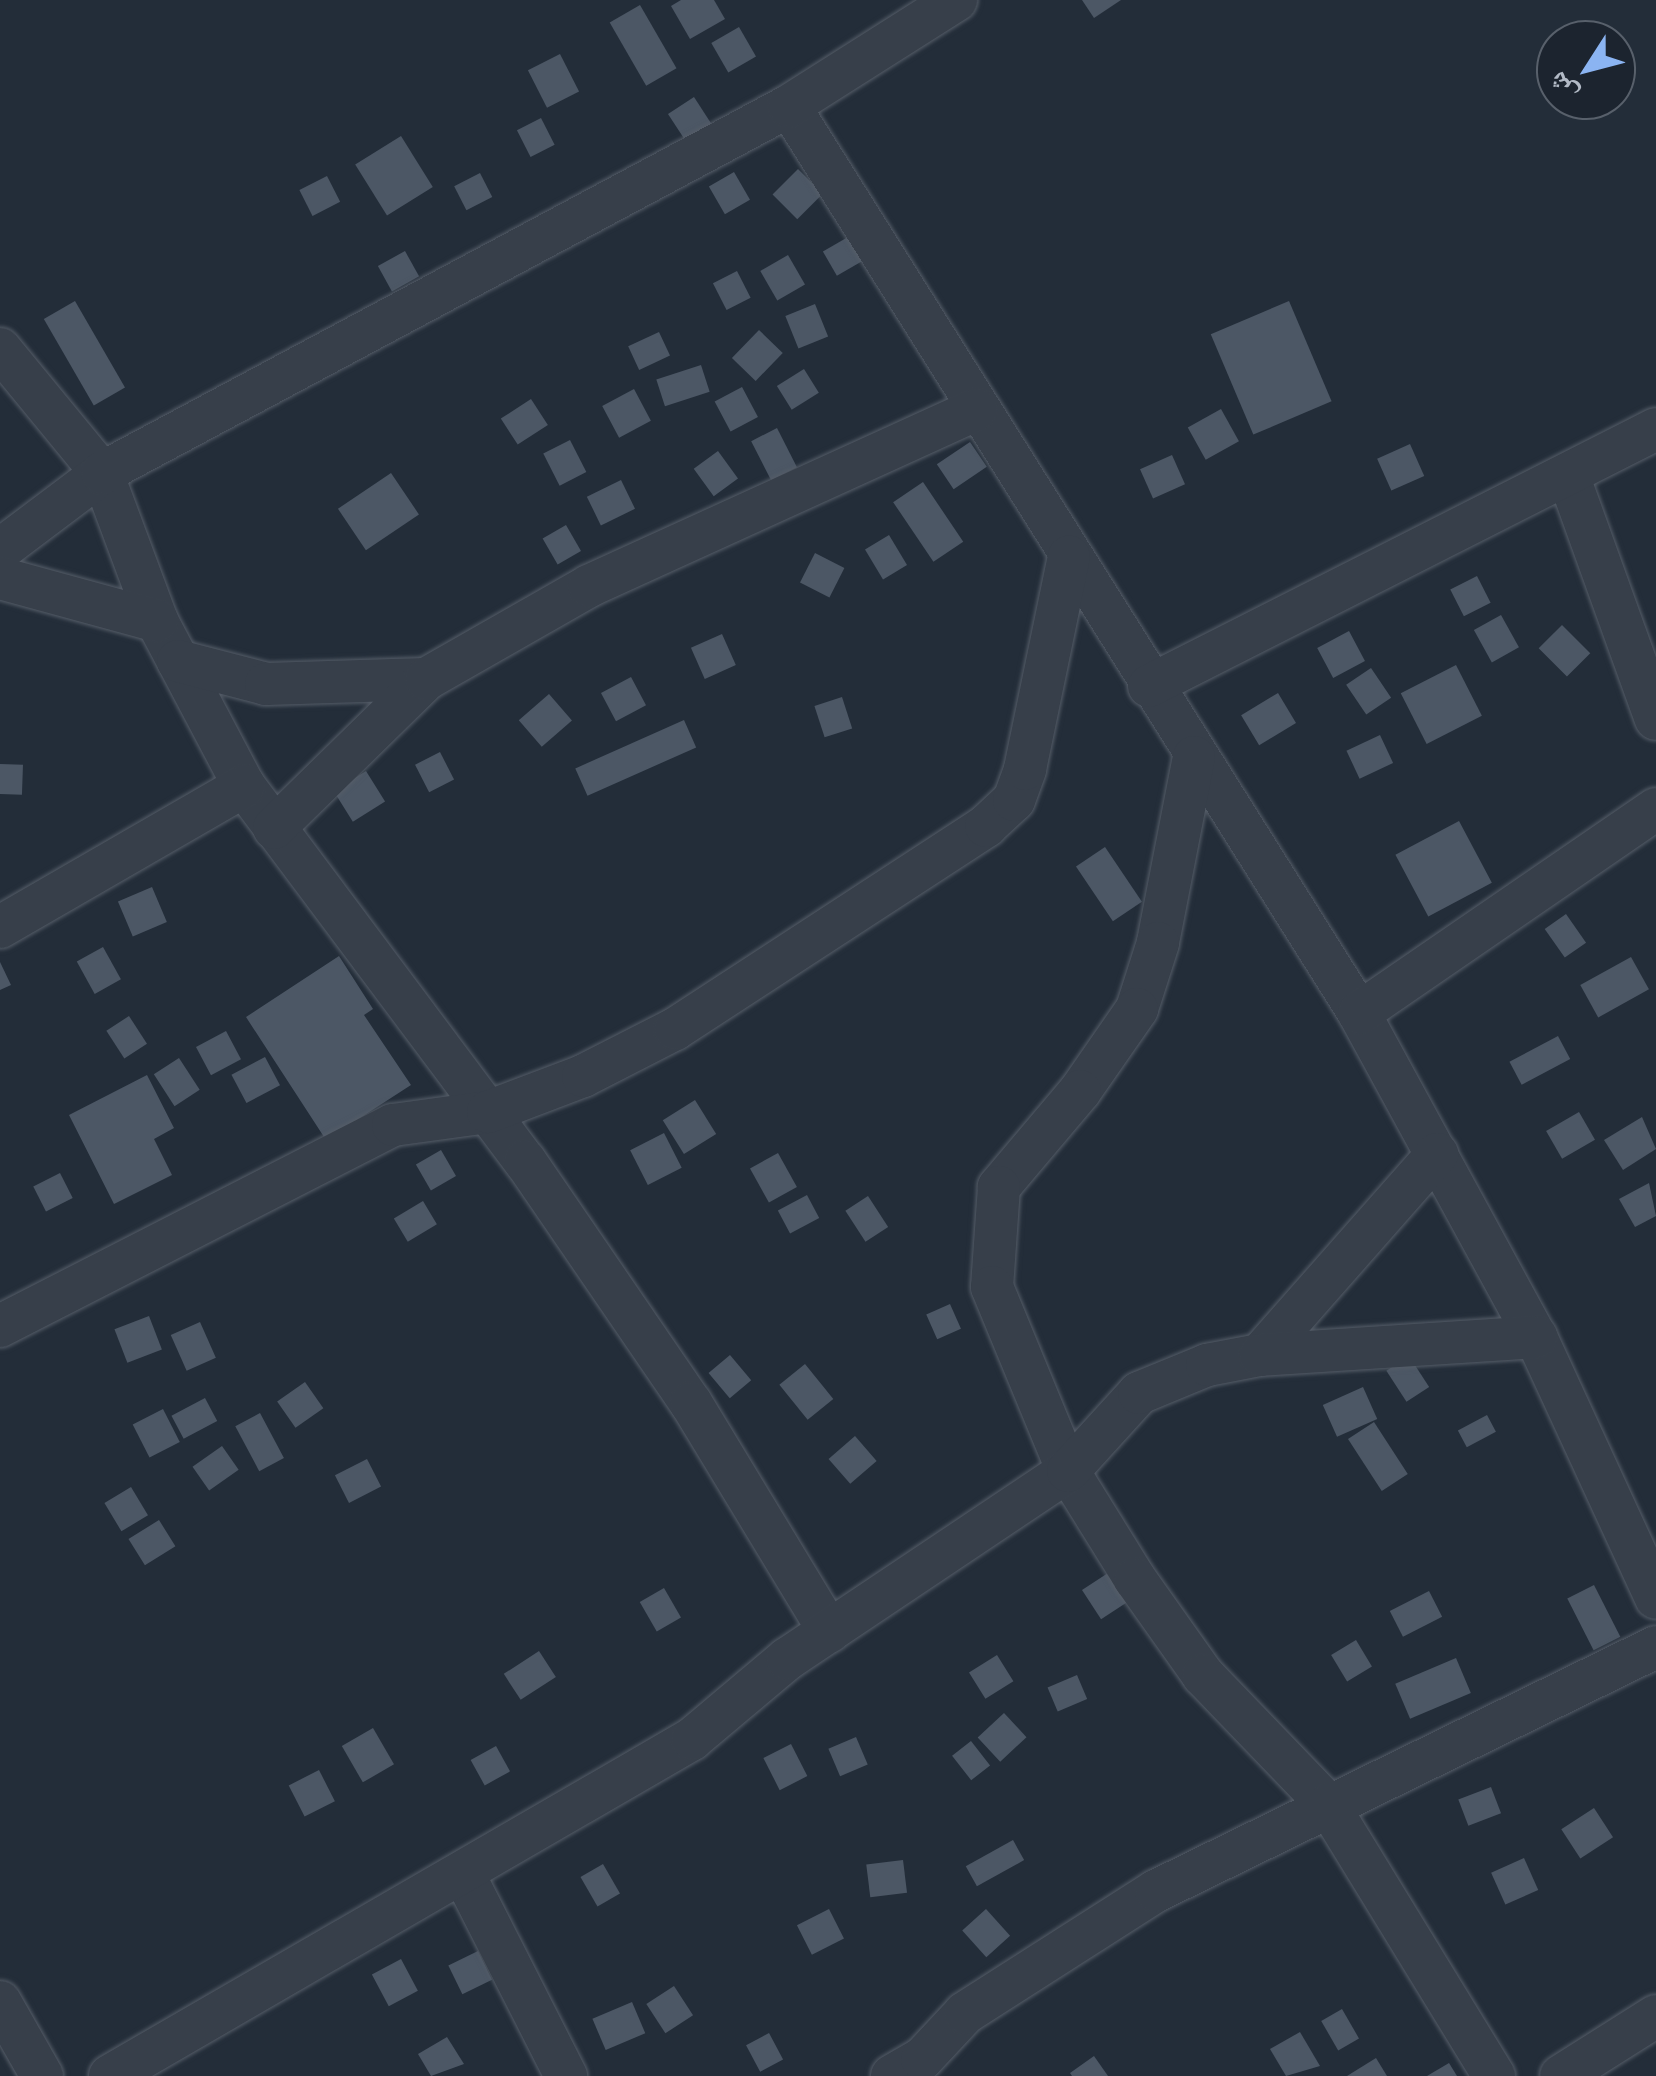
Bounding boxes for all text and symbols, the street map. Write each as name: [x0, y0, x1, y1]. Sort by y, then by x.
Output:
north arrow: [1536, 20, 1636, 120]
text: ش: [1541, 65, 1585, 108]

